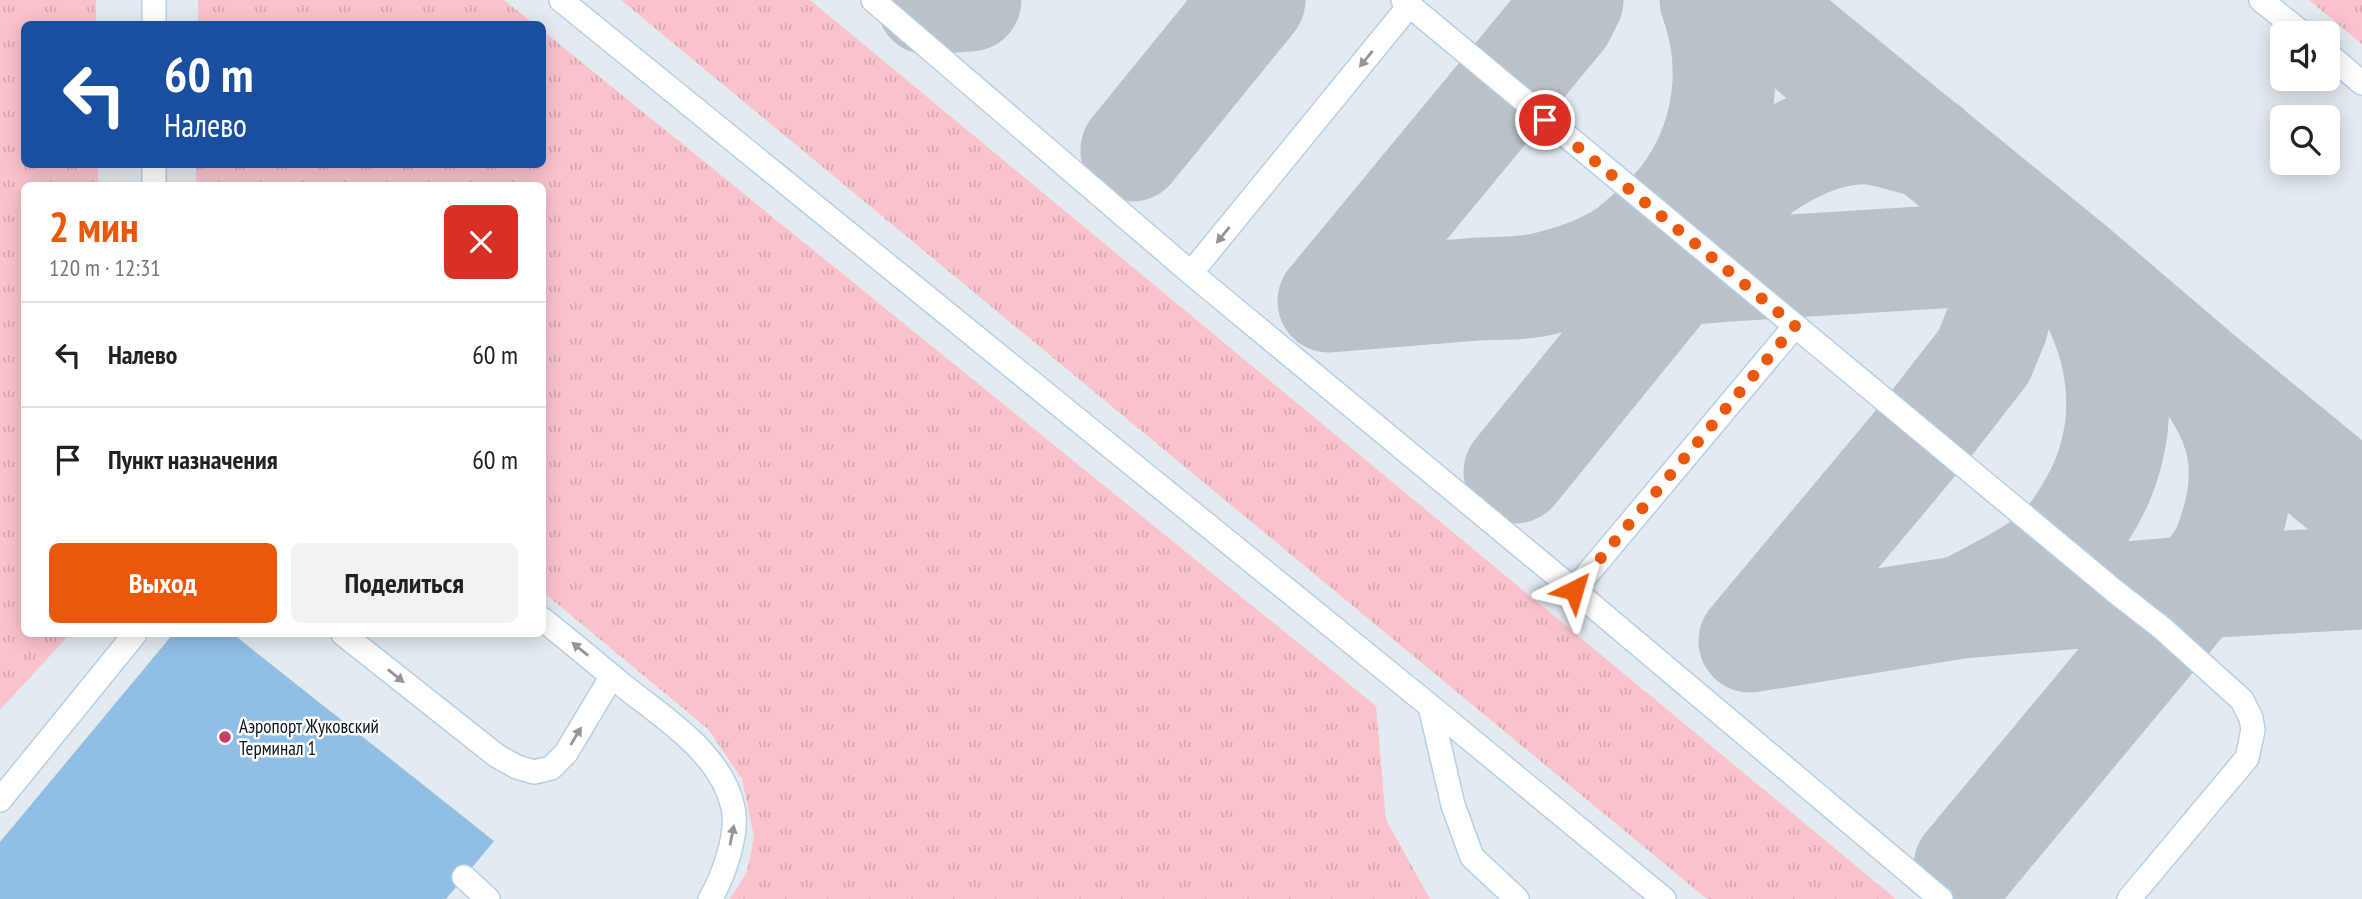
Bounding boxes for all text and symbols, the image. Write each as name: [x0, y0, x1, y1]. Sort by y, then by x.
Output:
map controls: [2270, 21, 2340, 175]
button: sound: [2270, 21, 2340, 91]
text: 60 m: [164, 42, 253, 106]
icon: left: [49, 49, 140, 140]
one-way arrow: [1359, 50, 1374, 67]
pin: [1515, 90, 1575, 150]
icon: arrive: [1526, 101, 1564, 139]
text: Налево: [164, 104, 247, 146]
button: search: [2270, 105, 2340, 175]
text: 2 мин: [49, 199, 139, 254]
button: close: [444, 205, 518, 279]
one-way arrow: [1215, 226, 1230, 244]
text: 120 m · 12:31: [49, 253, 161, 282]
icon: left: [49, 336, 87, 374]
text: Налево: [108, 338, 177, 371]
text: 60 m: [472, 338, 518, 371]
icon: arrive: [49, 441, 87, 479]
text: Пункт назначения: [108, 443, 278, 476]
text: 60 m: [472, 443, 518, 476]
button: Выход: [49, 543, 277, 623]
button: Поделиться: [291, 543, 518, 623]
position arrow: [1537, 553, 1611, 627]
one-way arrow: [571, 642, 589, 657]
one-way arrow: [388, 668, 405, 683]
place label: Аэропорт Жуковский Терминал 1: [239, 714, 379, 760]
one-way arrow: [570, 726, 582, 745]
marker: Аэропорт Жуковский Терминал 1: [217, 729, 233, 745]
one-way arrow: [727, 824, 738, 846]

